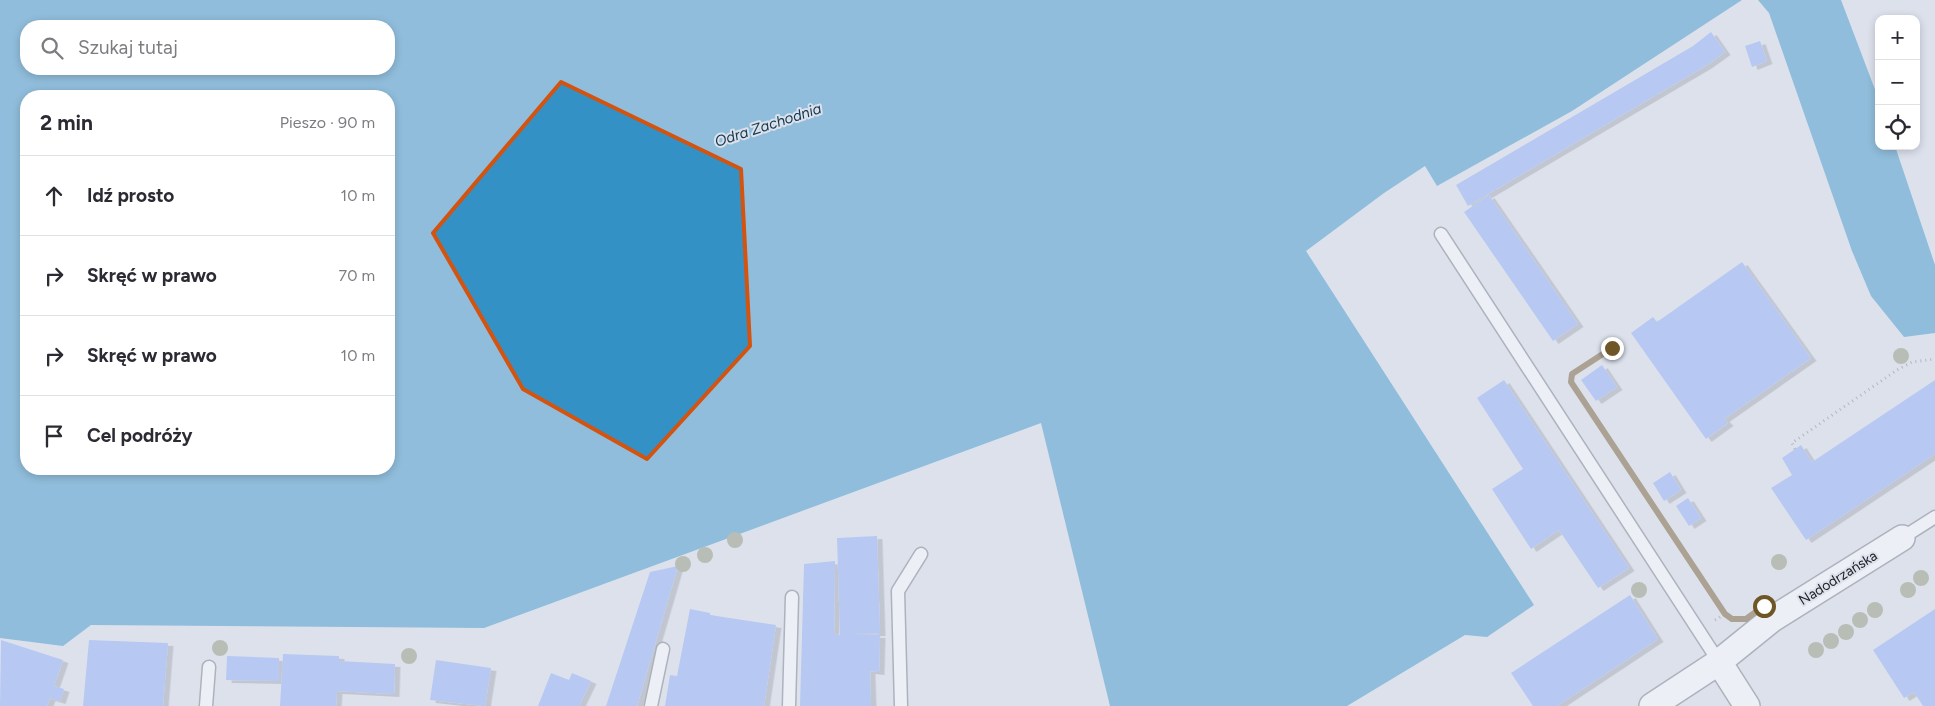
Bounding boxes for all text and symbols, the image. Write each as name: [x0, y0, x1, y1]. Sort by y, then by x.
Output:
map controls: [1875, 15, 1920, 150]
button: +: [1875, 15, 1920, 60]
search box: [20, 20, 395, 75]
icon: search: [38, 34, 66, 62]
text: Szukaj tutaj: [78, 36, 178, 59]
button: −: [1875, 60, 1920, 105]
water label: Odra Zachodnia: [712, 99, 824, 151]
button: locate: [1875, 105, 1920, 150]
text: 2 min: [40, 110, 93, 135]
text: Pieszo · 90 m: [280, 113, 375, 132]
icon: ahead: [40, 182, 68, 210]
text: Idź prosto: [87, 184, 174, 207]
text: 10 m: [341, 186, 375, 205]
icon: right: [40, 262, 68, 290]
text: Skręć w prawo: [87, 264, 217, 287]
text: 70 m: [339, 266, 375, 285]
route end: [1601, 337, 1624, 360]
icon: right: [40, 342, 68, 370]
text: Skręć w prawo: [87, 344, 217, 367]
text: 10 m: [341, 346, 375, 365]
icon: arrive: [40, 422, 68, 450]
text: Cel podróży: [87, 424, 193, 447]
street label: Nadodrzańska: [1796, 547, 1880, 609]
route start: [1753, 595, 1776, 618]

